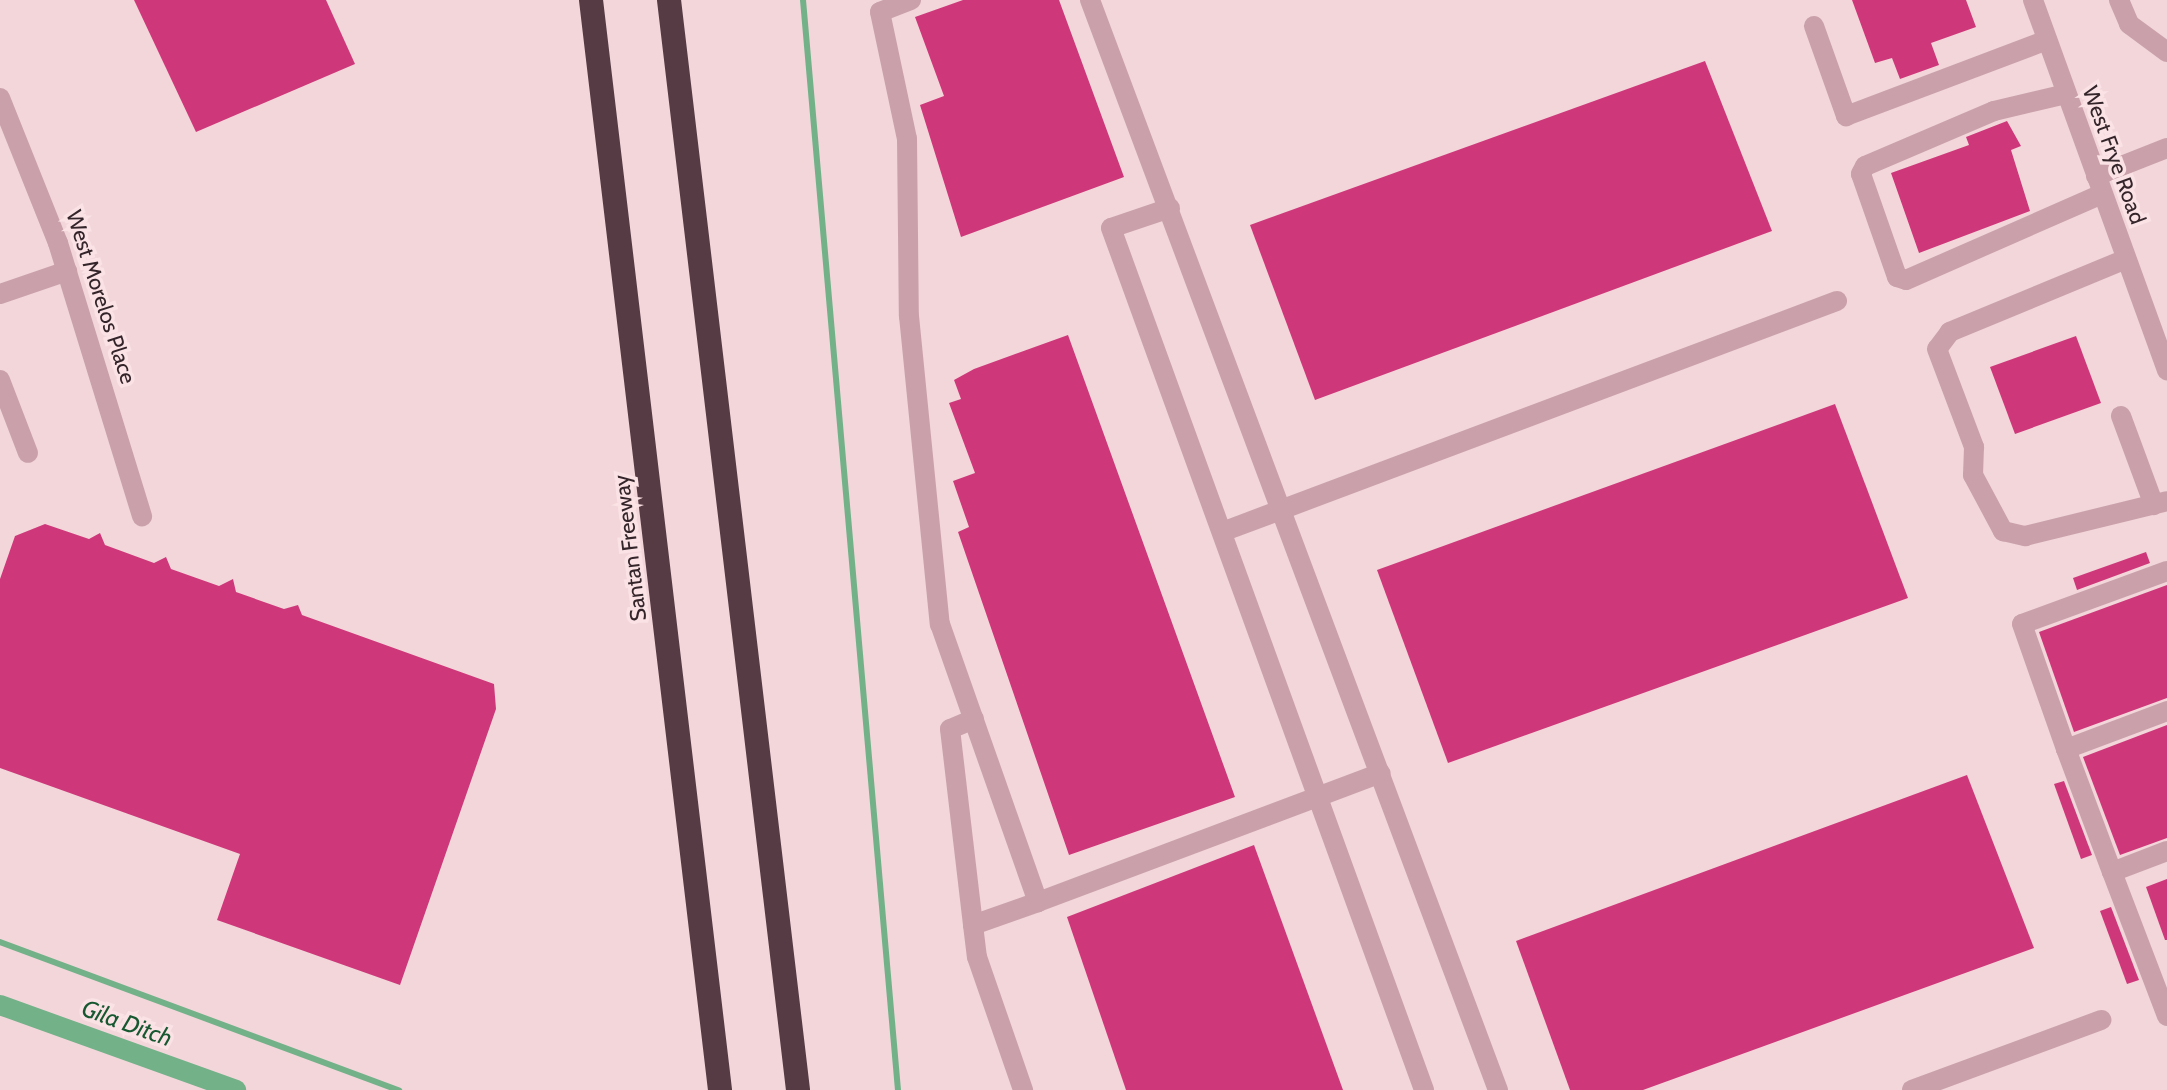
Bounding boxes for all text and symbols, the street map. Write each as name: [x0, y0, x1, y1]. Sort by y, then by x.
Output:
street label: West Frye Road: [2077, 82, 2151, 228]
street label: West Morelos Place: [60, 207, 142, 387]
street label: Santan Freeway: [608, 473, 652, 623]
water label: Gila Ditch: [78, 993, 176, 1053]

